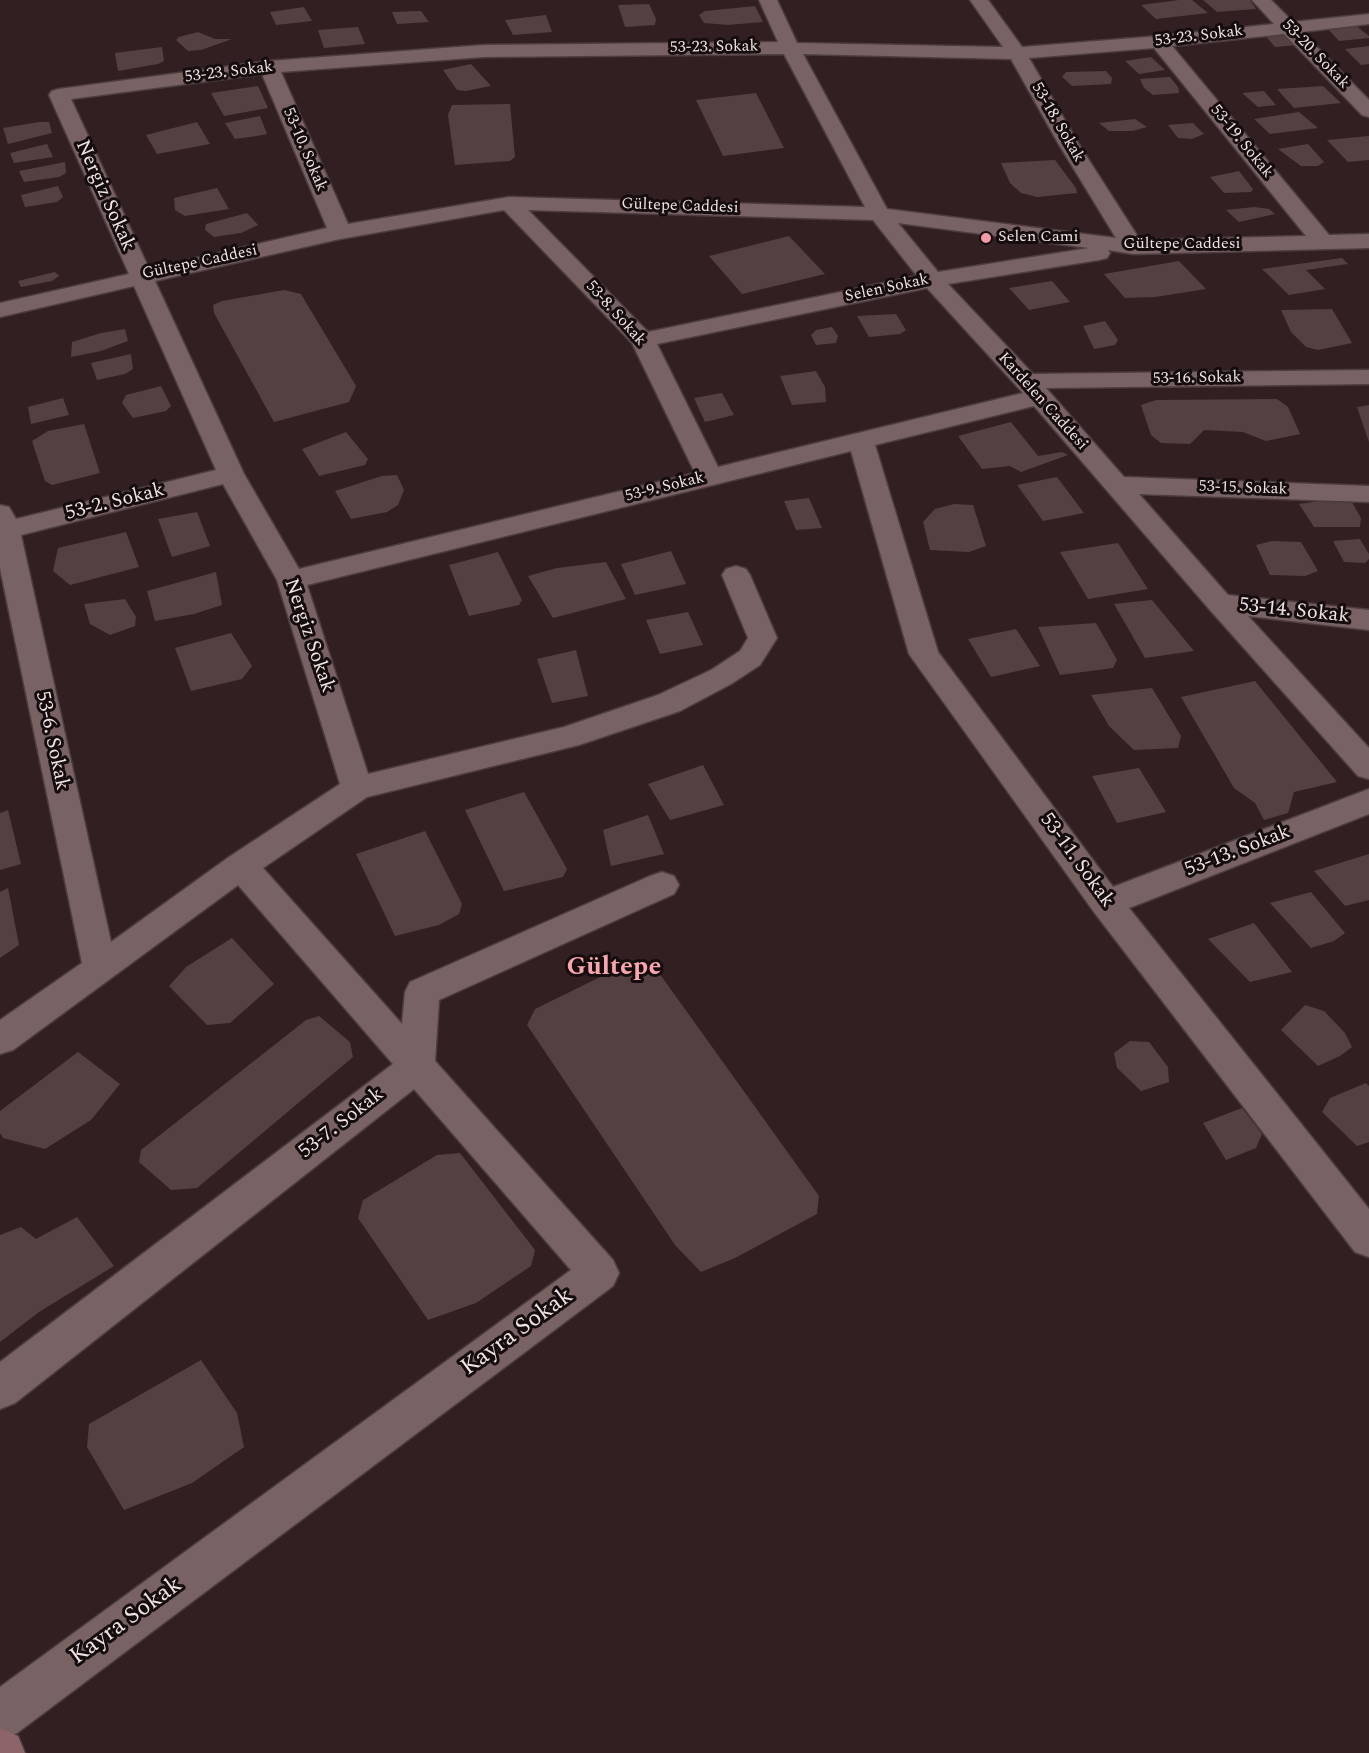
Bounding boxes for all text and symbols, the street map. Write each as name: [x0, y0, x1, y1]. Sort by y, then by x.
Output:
street label: 53-20. Sokak: [1277, 16, 1353, 94]
street label: 53-23. Sokak: [1154, 22, 1244, 52]
street label: 53-23. Sokak: [669, 38, 759, 58]
street label: 53-23. Sokak: [184, 58, 274, 88]
street label: 53-18. Sokak: [1026, 80, 1088, 166]
street label: 53-19. Sokak: [1206, 101, 1276, 183]
street label: 53-10. Sokak: [278, 105, 330, 195]
street label: Nergiz Sokak: [69, 137, 139, 255]
street label: Gültepe Caddesi: [621, 195, 739, 219]
place label: Selen Cami: [998, 228, 1078, 248]
marker: Selen Cami: [979, 231, 993, 245]
street label: Gültepe Caddesi: [1123, 235, 1241, 255]
street label: Gültepe Caddesi: [141, 241, 259, 285]
street label: Selen Sokak: [843, 271, 931, 307]
street label: 53-8. Sokak: [581, 278, 649, 350]
street label: Kardelen Caddesi: [993, 349, 1091, 455]
street label: 53-16. Sokak: [1152, 369, 1242, 389]
street label: 53-9. Sokak: [623, 469, 707, 507]
street label: 53-15. Sokak: [1198, 478, 1288, 500]
street label: 53-2. Sokak: [63, 479, 167, 527]
street label: Nergiz Sokak: [277, 576, 339, 696]
street label: 53-14. Sokak: [1238, 594, 1350, 630]
street label: 53-6. Sokak: [29, 689, 73, 793]
street label: 53-11. Sokak: [1034, 809, 1118, 913]
street label: 53-13. Sokak: [1182, 821, 1294, 883]
district label: Gültepe: [567, 953, 661, 985]
street label: 53-7. Sokak: [295, 1083, 389, 1165]
street label: Kayra Sokak: [456, 1283, 580, 1383]
street label: Kayra Sokak: [65, 1572, 189, 1672]

